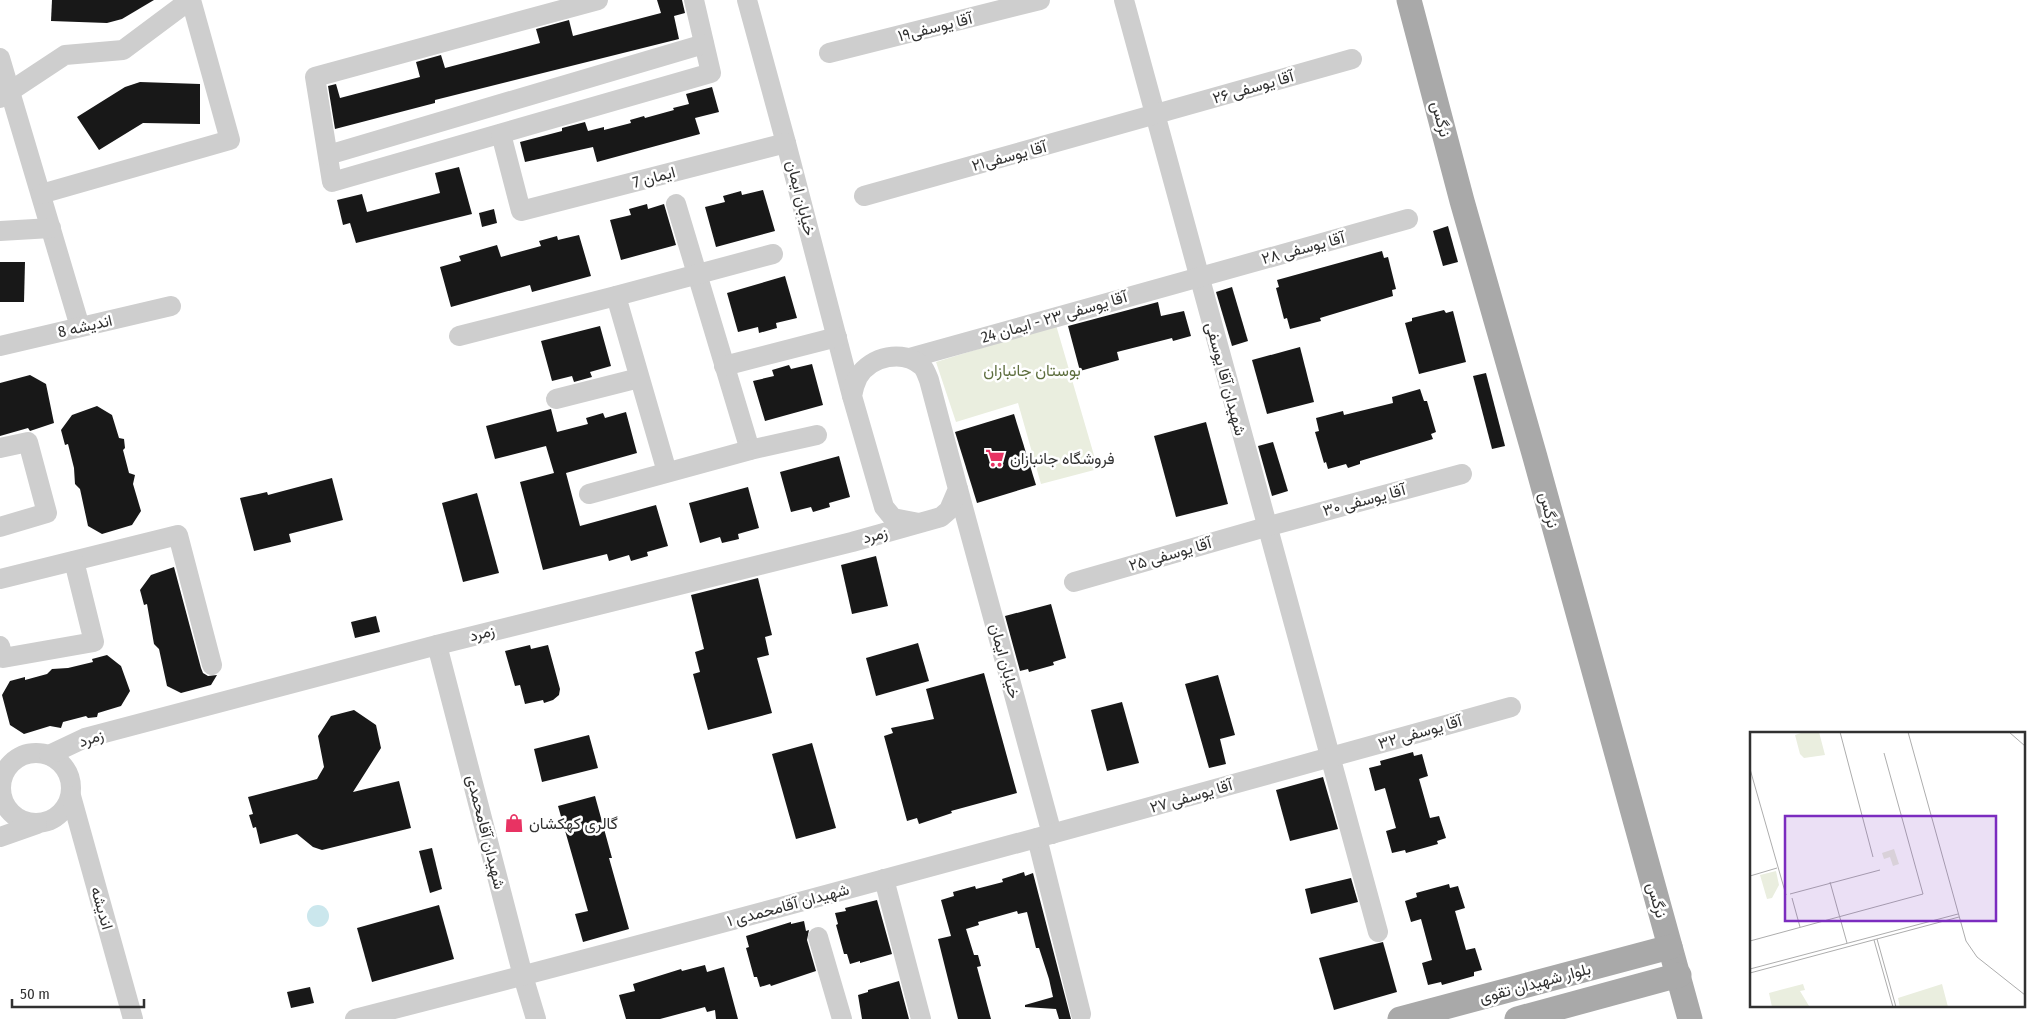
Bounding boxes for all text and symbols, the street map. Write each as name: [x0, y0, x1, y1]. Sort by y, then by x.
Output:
street label: آقا یوسفی۱۹: [896, 8, 976, 46]
street label: آقا یوسفی ۲۶: [1210, 66, 1297, 109]
street label: نرگس: [1426, 99, 1455, 139]
street label: آقا یوسفی۲۱: [970, 137, 1050, 176]
street label: خیابان ایمان: [782, 158, 820, 238]
street label: ایمان 7: [631, 162, 677, 192]
street label: آقا یوسفی ۲۸: [1259, 227, 1348, 269]
street label: آقا یوسفی ۲۳ - ایمان 24: [979, 287, 1131, 348]
street label: اندیشه 8: [56, 311, 114, 341]
street label: شهیدان آقا یوسفی: [1201, 320, 1250, 438]
park label: بوستان جانبازان: [983, 361, 1081, 381]
supermarket icon: فروشگاه جانبازان: [984, 447, 1006, 469]
place label: فروشگاه جانبازان: [1010, 449, 1115, 469]
street label: آقا یوسفی ۳۰: [1321, 480, 1409, 521]
street label: نرگس: [1534, 490, 1563, 530]
street label: زمرد: [860, 523, 890, 548]
street label: آقا یوسفی ۲۵: [1127, 533, 1215, 576]
street label: زمرد: [467, 621, 497, 646]
street label: خیابان ایمان: [986, 621, 1024, 701]
street label: آقا یوسفی ۳۲: [1376, 711, 1466, 754]
street label: زمرد: [76, 725, 106, 752]
inset map: [1750, 732, 2026, 1006]
street label: شهیدان آقامحمدی: [462, 773, 509, 891]
street label: آقا یوسفی ۲۷: [1148, 775, 1236, 818]
shop icon: گالری کهکشان: [503, 812, 525, 834]
place label: گالری کهکشان: [529, 814, 618, 834]
street label: شهیدان آقامحمدی ۱: [725, 880, 851, 931]
street label: نرگس: [1642, 880, 1671, 920]
street label: انديشه: [87, 884, 117, 932]
street label: بلوار شهیدان تقوی: [1477, 959, 1593, 1008]
scale bar: [12, 976, 145, 1008]
text: 50 m: [20, 985, 50, 1003]

